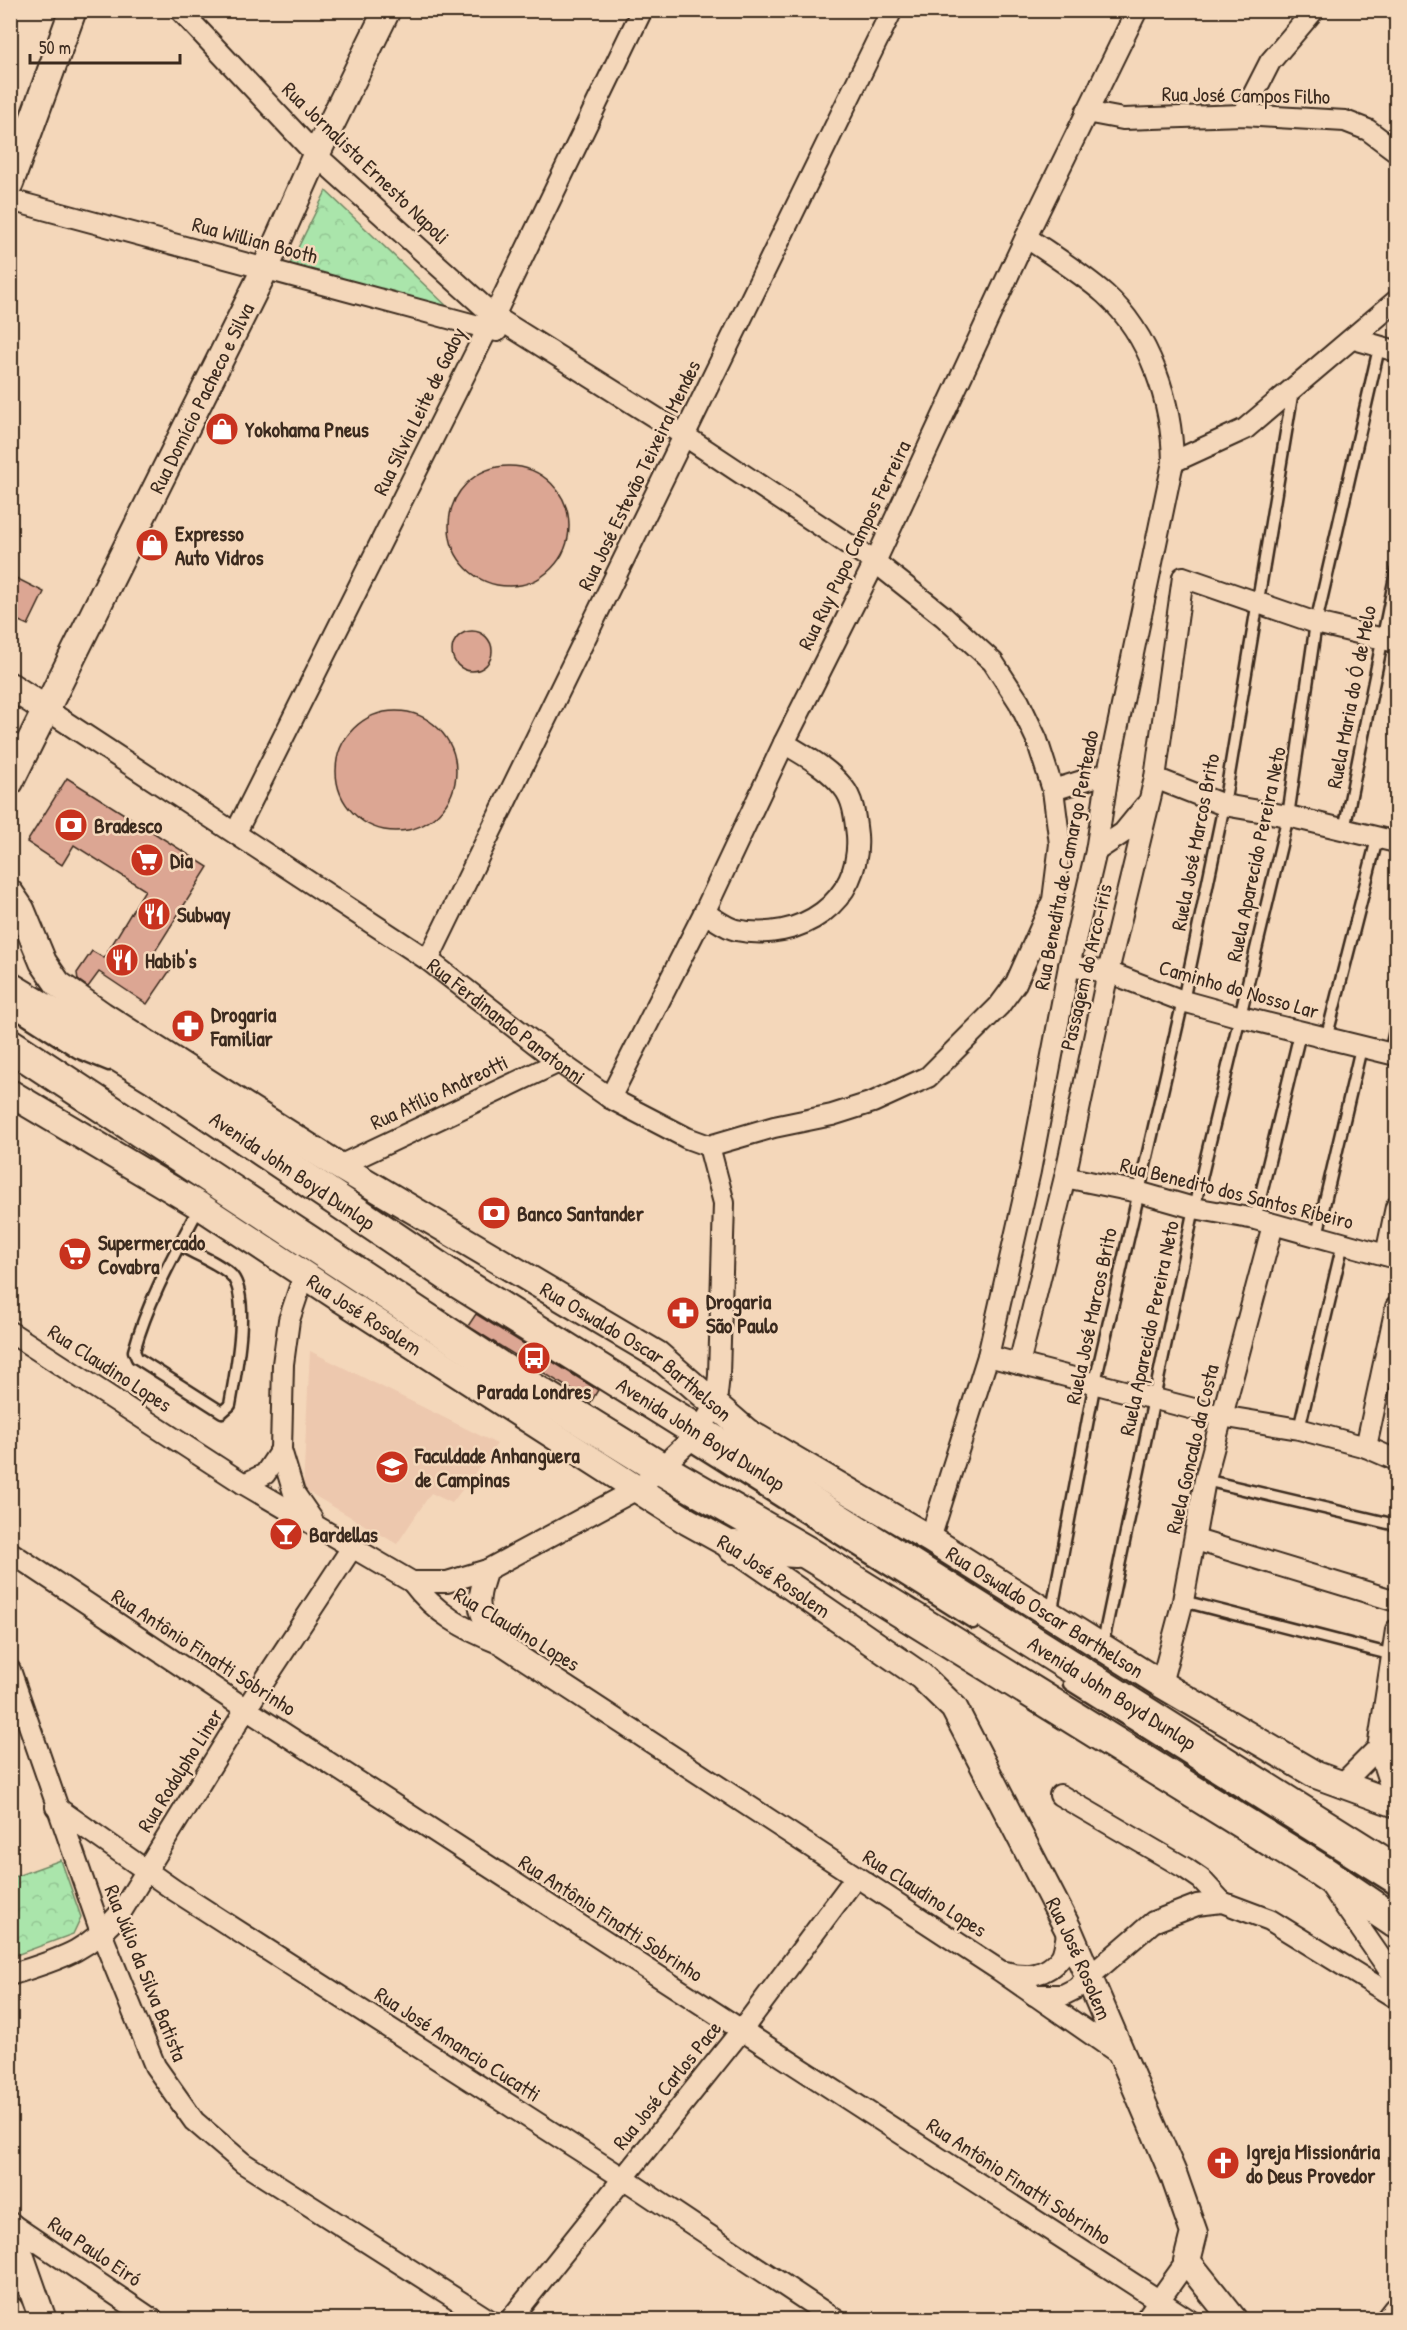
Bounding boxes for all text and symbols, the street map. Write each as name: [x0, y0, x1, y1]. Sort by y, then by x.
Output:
scale bar: [30, 27, 180, 65]
text: 50 m: [39, 35, 71, 60]
street label: Rua Jornalista Ernesto Napoli: [276, 75, 456, 251]
street label: Rua José Campos Filho: [1162, 79, 1330, 111]
street label: Rua Willian Booth: [189, 209, 321, 271]
street label: Rua Domício Pacheco e Silva: [141, 298, 261, 498]
street label: Rua Sílvia Leite de Godoy: [366, 322, 472, 500]
street label: Rua José Estevão Teixeira Mendes: [571, 355, 707, 595]
shop icon: Yokohama Pneus: [204, 411, 240, 447]
place label: Yokohama Pneus: [245, 415, 369, 444]
street label: Rua Ruy Pupo Campos Ferreira: [791, 435, 917, 655]
place label: Expresso Auto Vidros: [175, 519, 264, 572]
shop icon: Expresso Auto Vidros: [134, 527, 170, 563]
street label: Ruela Maria do Ó de Melo: [1319, 603, 1383, 791]
street label: Rua Benedita de Camargo Penteado: [1027, 728, 1105, 992]
street label: Ruela Aparecido Pereira Neto: [1219, 744, 1293, 964]
street label: Ruela José Marcos Brito: [1164, 751, 1226, 933]
bank icon: Bradesco: [53, 807, 89, 843]
place label: Bradesco: [94, 811, 163, 840]
supermarket icon: Dia: [129, 842, 165, 878]
place label: Dia: [170, 846, 194, 875]
street label: Passagem do Arco-íris: [1053, 881, 1119, 1053]
restaurant icon: Subway: [136, 896, 172, 932]
place label: Subway: [177, 900, 231, 930]
restaurant icon: Habib's: [104, 942, 140, 978]
place label: Habib's: [145, 946, 197, 975]
street label: Rua Ferdinando Panatonni: [421, 950, 591, 1091]
street label: Caminho do Nosso Lar: [1156, 952, 1322, 1026]
place label: Drogaria Familiar: [210, 1000, 277, 1053]
pharmacy icon: Drogaria Familiar: [170, 1008, 206, 1044]
street label: Rua Atílio Andreotti: [365, 1047, 513, 1137]
street label: Avenida John Boyd Dunlop: [204, 1104, 381, 1236]
street label: Rua Benedito dos Santos Ribeiro: [1117, 1150, 1357, 1236]
bank icon: Banco Santander: [476, 1195, 512, 1231]
place label: Banco Santander: [517, 1199, 645, 1228]
street label: Ruela Aparecido Pereira Neto: [1112, 1218, 1186, 1438]
street label: Ruela José Marcos Brito: [1058, 1225, 1124, 1407]
place label: Supermercado Covabra: [98, 1228, 206, 1281]
supermarket icon: Supermercado Covabra: [57, 1236, 93, 1272]
street label: Rua José Rosolem: [302, 1266, 428, 1362]
street label: Rua Oswaldo Oscar Barthelson: [535, 1274, 739, 1427]
place label: Drogaria São Paulo: [706, 1287, 778, 1340]
pharmacy icon: Drogaria São Paulo: [665, 1295, 701, 1331]
street label: Rua Claudino Lopes: [43, 1317, 177, 1419]
bus stop icon: Parada Londres: [516, 1340, 552, 1376]
street label: Ruela Goncalo da Costa: [1158, 1361, 1226, 1537]
street label: Avenida John Boyd Dunlop: [611, 1370, 791, 1497]
place label: Parada Londres: [477, 1377, 591, 1406]
place label: Faculdade Anhanguera de Campinas: [414, 1441, 581, 1495]
school or university icon: Faculdade Anhanguera de Campinas: [374, 1449, 410, 1485]
bar icon: Bardellas: [268, 1516, 304, 1552]
place label: Bardellas: [309, 1520, 378, 1549]
street label: Rua José Rosolem: [713, 1526, 837, 1624]
street label: Rua Oswaldo Oscar Barthelson: [941, 1539, 1150, 1684]
street label: Rua Claudino Lopes: [449, 1580, 585, 1678]
street label: Rua Antônio Finatti Sobrinho: [106, 1581, 302, 1723]
street label: Avenida John Boyd Dunlop: [1023, 1629, 1202, 1756]
street label: Rua Rodolpho Liner: [130, 1703, 230, 1837]
street label: Rua Claudino Lopes: [858, 1842, 992, 1944]
street label: Rua Antônio Finatti Sobrinho: [513, 1847, 709, 1989]
street label: Rua Júlio da Silva Batista: [97, 1881, 195, 2065]
street label: Rua José Rosolem: [1039, 1892, 1120, 2024]
street label: Rua José Amancio Cucatti: [369, 1979, 547, 2109]
street label: Rua José Carlos Pace: [606, 2014, 728, 2156]
street label: Rua Antônio Finatti Sobrinho: [921, 2110, 1117, 2252]
place label: Igreja Missionária do Deus Provedor: [1246, 2137, 1381, 2190]
church icon: Igreja Missionária do Deus Provedor: [1205, 2145, 1241, 2181]
street label: Rua Paulo Eiró: [42, 2209, 148, 2293]

